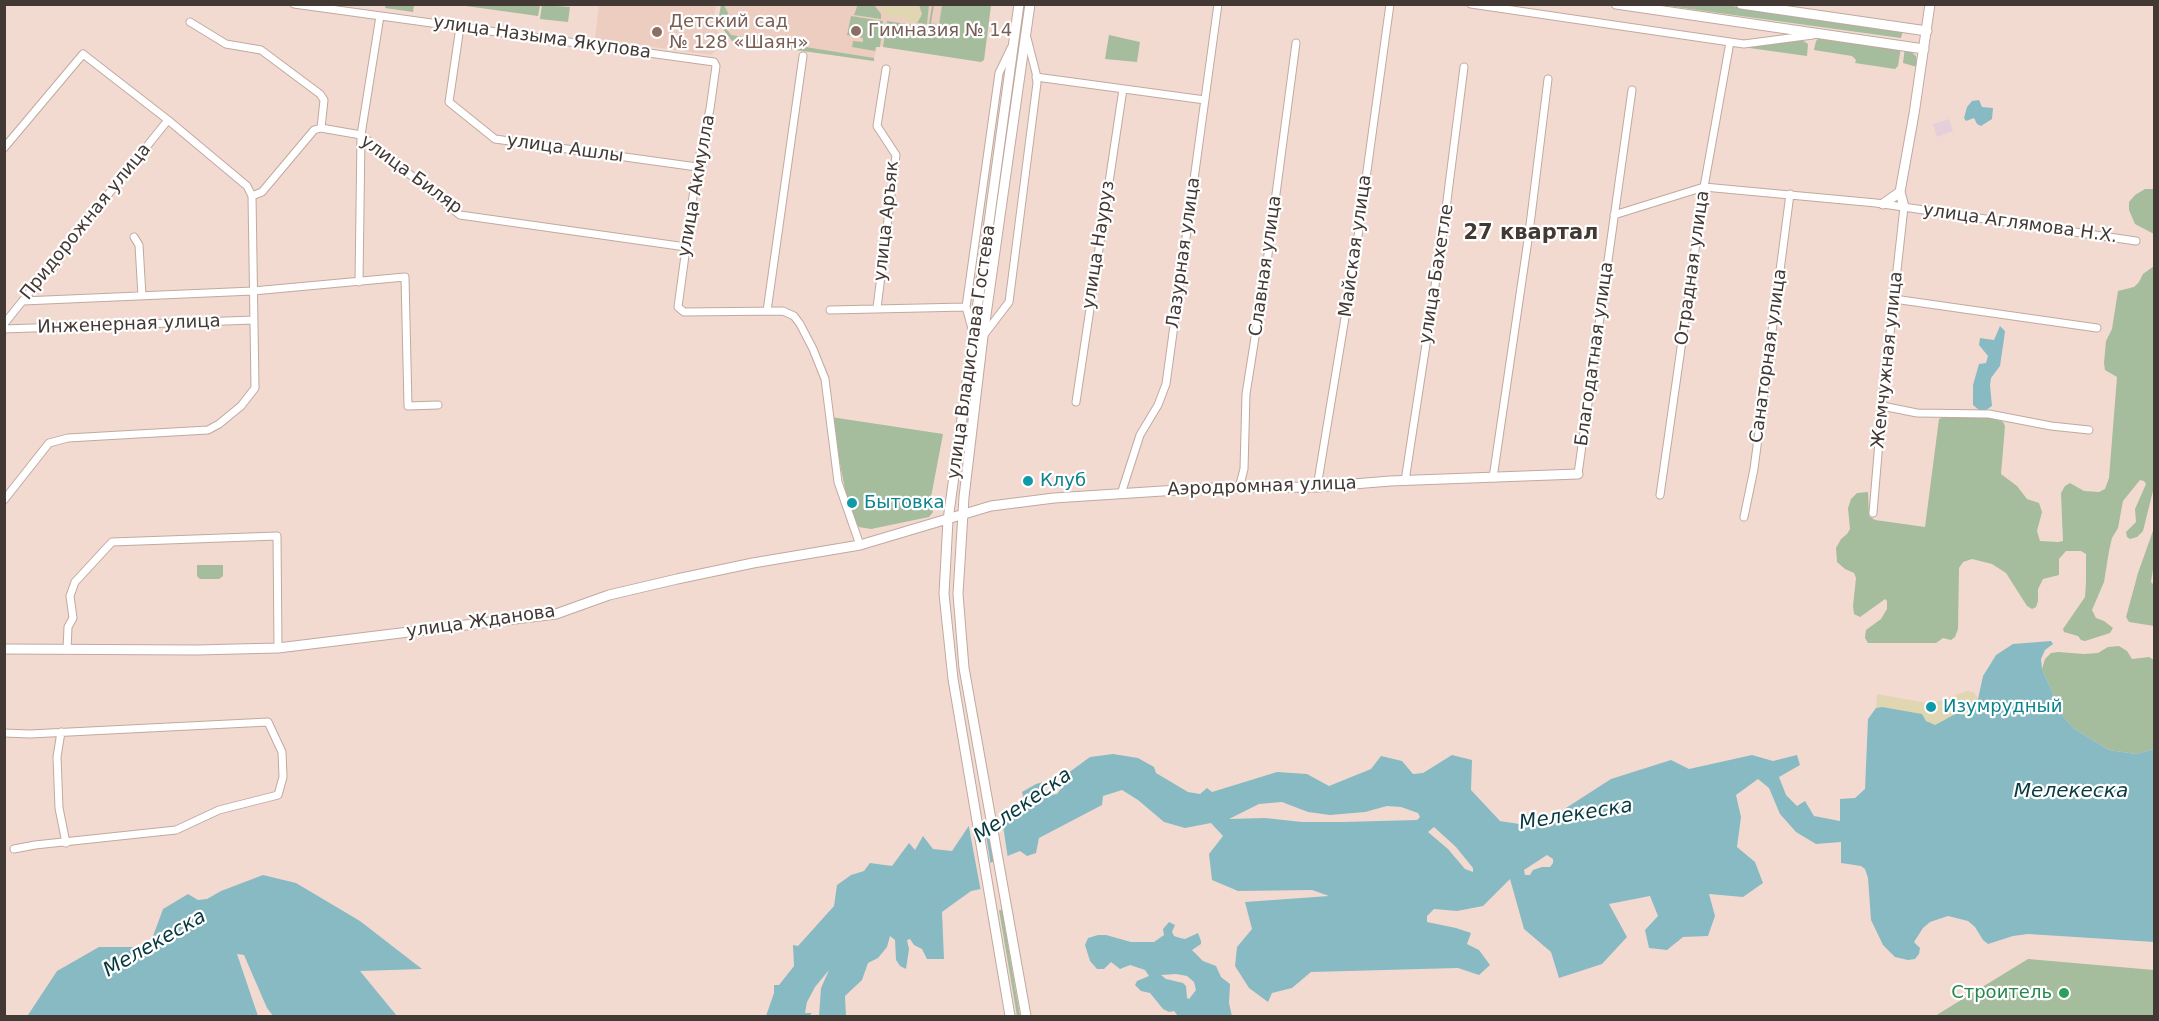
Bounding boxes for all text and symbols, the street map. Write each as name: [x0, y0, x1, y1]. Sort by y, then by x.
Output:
place label: Детский сад № 128 «Шаян»: [669, 11, 808, 54]
street label: улица Назыма Якупова: [432, 12, 652, 64]
place label: Гимназия № 14: [868, 20, 1012, 42]
marker: Гимназия № 14: [849, 24, 863, 38]
marker: Детский сад № 128 «Шаян»: [650, 25, 664, 39]
street label: улица Акмулла: [674, 113, 720, 259]
street label: улица Ашлы: [505, 130, 625, 168]
street label: улица Биляр: [356, 131, 466, 219]
street label: Придорожная улица: [16, 139, 156, 305]
street label: улица Аръяк: [870, 160, 904, 282]
street label: Майская улица: [1335, 173, 1377, 319]
street label: Лазурная улица: [1163, 176, 1205, 330]
street label: улица Науруз: [1078, 179, 1120, 311]
street label: Отрадная улица: [1671, 189, 1715, 347]
street label: Славная улица: [1245, 194, 1287, 338]
street label: улица Аглямова Н.Х.: [1921, 200, 2119, 248]
street label: улица Бахетле: [1415, 203, 1459, 345]
district label: 27 квартал: [1463, 221, 1599, 247]
street label: улица Владислава Гостева: [943, 223, 1001, 481]
street label: Благодатная улица: [1571, 261, 1619, 447]
street label: Санаторная улица: [1746, 267, 1792, 445]
street label: Жемчужная улица: [1868, 270, 1908, 450]
street label: Инженерная улица: [37, 311, 221, 339]
place label: Клуб: [1040, 470, 1086, 492]
street label: Аэродромная улица: [1167, 473, 1357, 501]
marker: Клуб: [1021, 474, 1035, 488]
place label: Бытовка: [864, 492, 945, 514]
marker: Бытовка: [845, 496, 859, 510]
street label: улица Жданова: [405, 601, 557, 643]
place label: Изумрудный: [1943, 696, 2062, 718]
marker: Изумрудный: [1924, 700, 1938, 714]
water label: Мелекеска: [969, 763, 1077, 849]
water label: Мелекеска: [2014, 780, 2128, 804]
water label: Мелекеска: [1518, 794, 1634, 836]
water label: Мелекеска: [99, 905, 211, 983]
place label: Строитель: [1951, 982, 2052, 1004]
marker: Строитель: [2057, 986, 2071, 1000]

